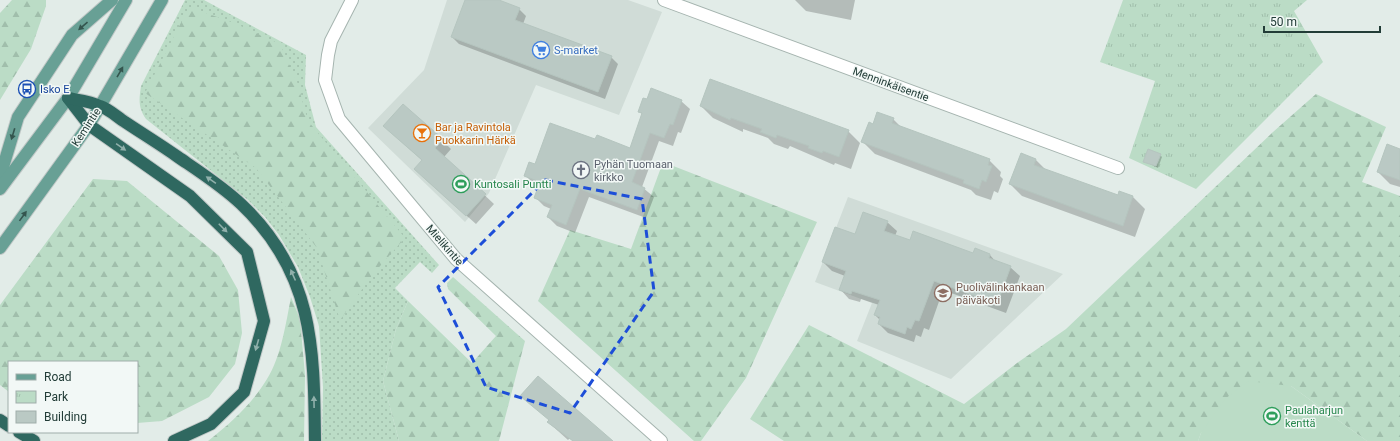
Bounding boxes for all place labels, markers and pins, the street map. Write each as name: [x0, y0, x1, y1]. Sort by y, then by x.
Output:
supermarket icon: S-market: [531, 40, 551, 60]
place label: S-market: [554, 44, 598, 57]
bus stop icon: Isko E: [17, 79, 37, 99]
place label: Isko E: [40, 83, 70, 96]
place label: Bar ja Ravintola Puokkarin Härkä: [435, 121, 516, 147]
bar icon: Bar ja Ravintola Puokkarin Härkä: [412, 123, 432, 143]
place label: Pyhän Tuomaan kirkko: [594, 158, 673, 184]
church icon: Pyhän Tuomaan kirkko: [571, 160, 591, 180]
sports icon: Kuntosali Puntti: [451, 174, 471, 194]
place label: Kuntosali Puntti: [474, 178, 551, 191]
place label: Puolivälinkankaan päiväkoti: [956, 281, 1045, 307]
school or university icon: Puolivälinkankaan päiväkoti: [933, 283, 953, 303]
place label: Paulaharjun kenttä: [1285, 404, 1343, 430]
sports icon: Paulaharjun kenttä: [1262, 406, 1282, 426]

